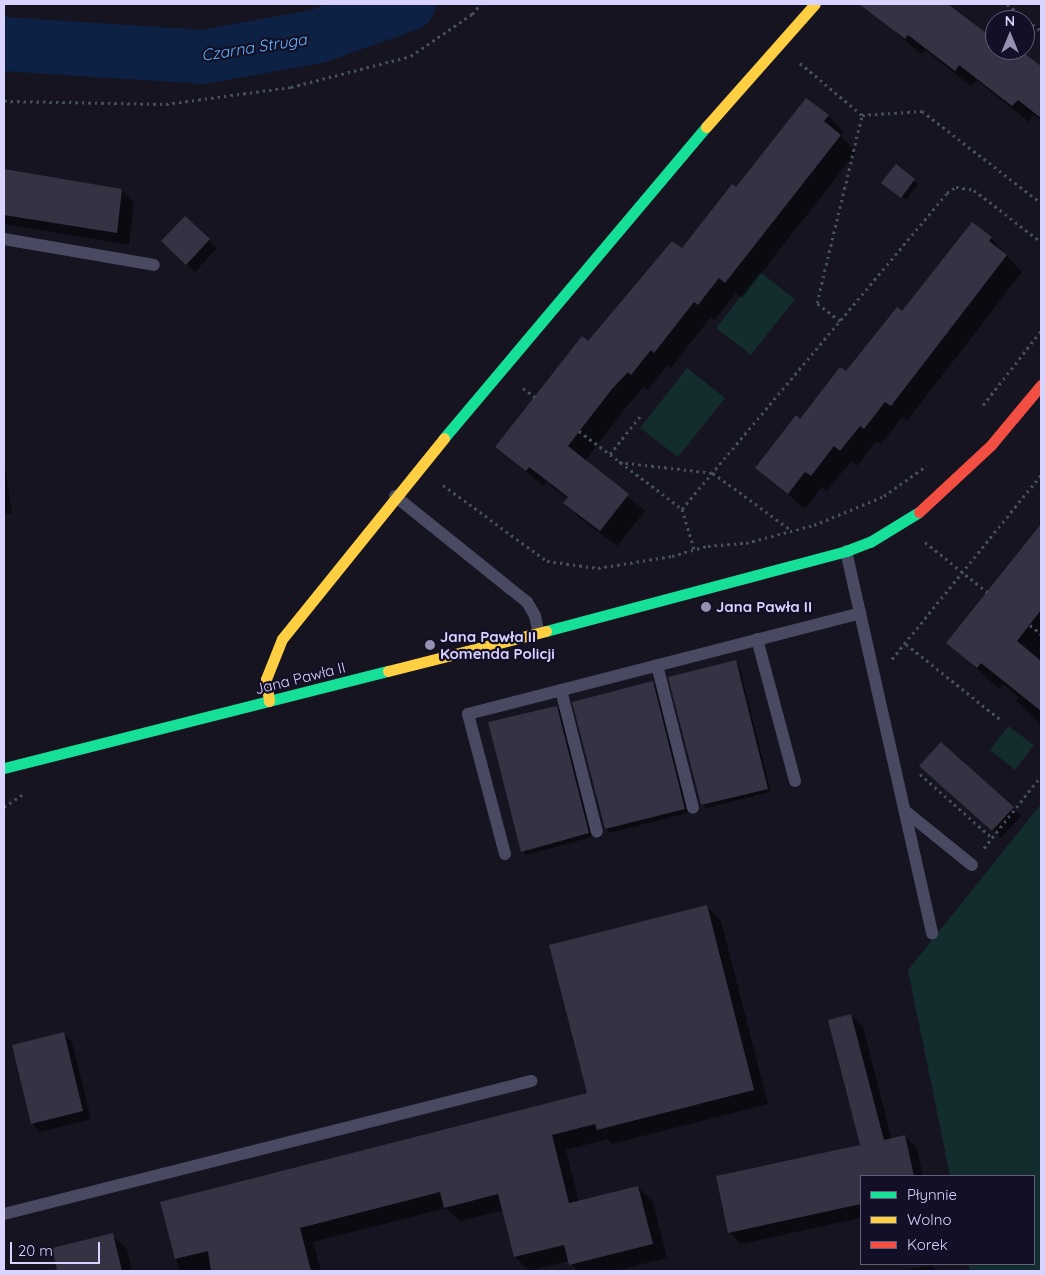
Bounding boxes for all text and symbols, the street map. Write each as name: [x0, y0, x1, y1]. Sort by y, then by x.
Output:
north arrow: [985, 10, 1035, 60]
text: N: [1005, 12, 1015, 30]
water label: Czarna Struga: [200, 29, 308, 65]
place label: Jana Pawła II: [716, 598, 812, 616]
marker: Jana Pawła II: [700, 601, 712, 613]
place label: Jana Pawła II Komenda Policji: [440, 627, 555, 662]
marker: Jana Pawła II Komenda Policji: [424, 639, 436, 651]
street label: Jana Pawła II: [253, 658, 347, 698]
legend: [860, 1175, 1035, 1265]
text: Płynnie: [907, 1185, 957, 1204]
text: Wolno: [907, 1210, 952, 1229]
scale bar: [12, 1232, 102, 1264]
text: Korek: [907, 1235, 948, 1254]
text: 20 m: [18, 1241, 53, 1260]

